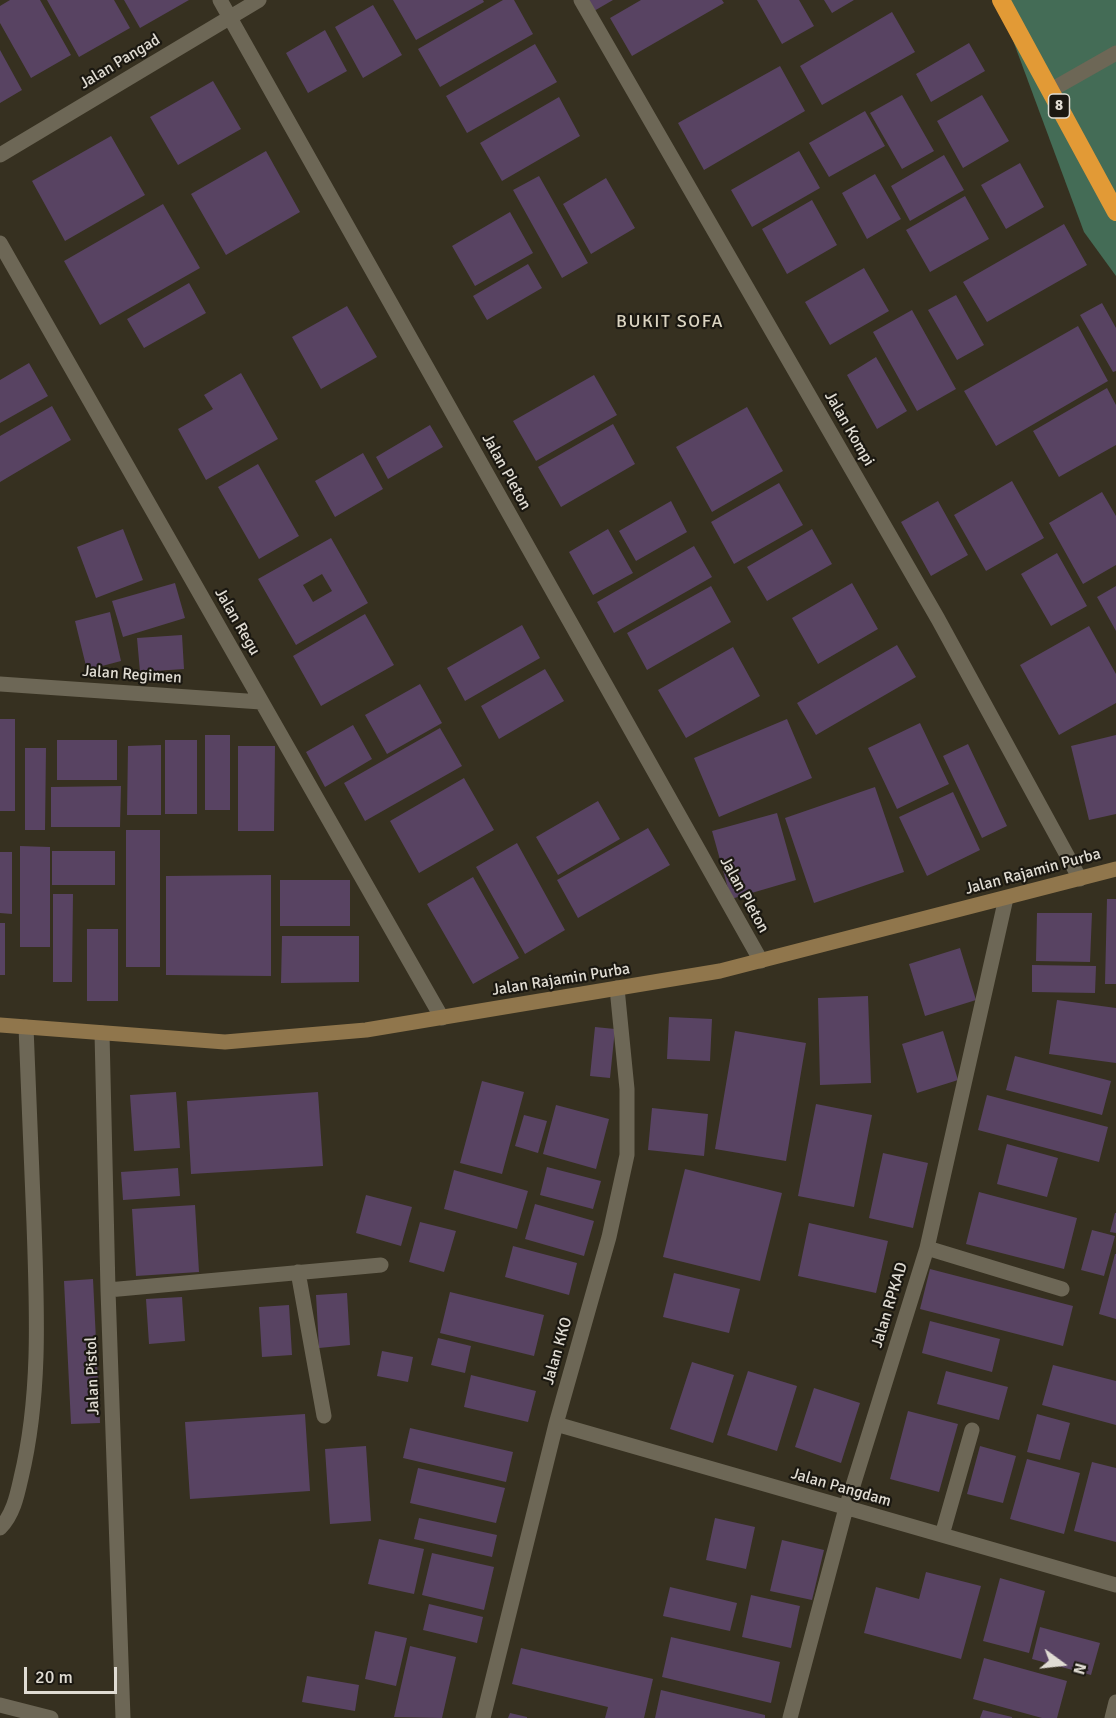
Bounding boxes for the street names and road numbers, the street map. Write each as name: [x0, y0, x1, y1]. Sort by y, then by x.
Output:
street label: Jalan Pangad: [76, 30, 164, 94]
road number: 8: [1048, 94, 1070, 118]
street label: Jalan Kompi: [820, 388, 878, 470]
street label: Jalan Pleton: [477, 431, 535, 513]
street label: Jalan Regu: [210, 585, 264, 659]
street label: Jalan Regimen: [82, 662, 182, 688]
street label: Jalan Rajamin Purba: [963, 845, 1103, 899]
street label: Jalan Pleton: [715, 854, 773, 936]
street label: Jalan Rajamin Purba: [491, 960, 631, 1000]
street label: Jalan RPKAD: [868, 1260, 912, 1350]
street label: Jalan KKO: [539, 1315, 577, 1387]
street label: Jalan Pistol: [82, 1336, 104, 1416]
street label: Jalan Pangdam: [789, 1465, 893, 1511]

